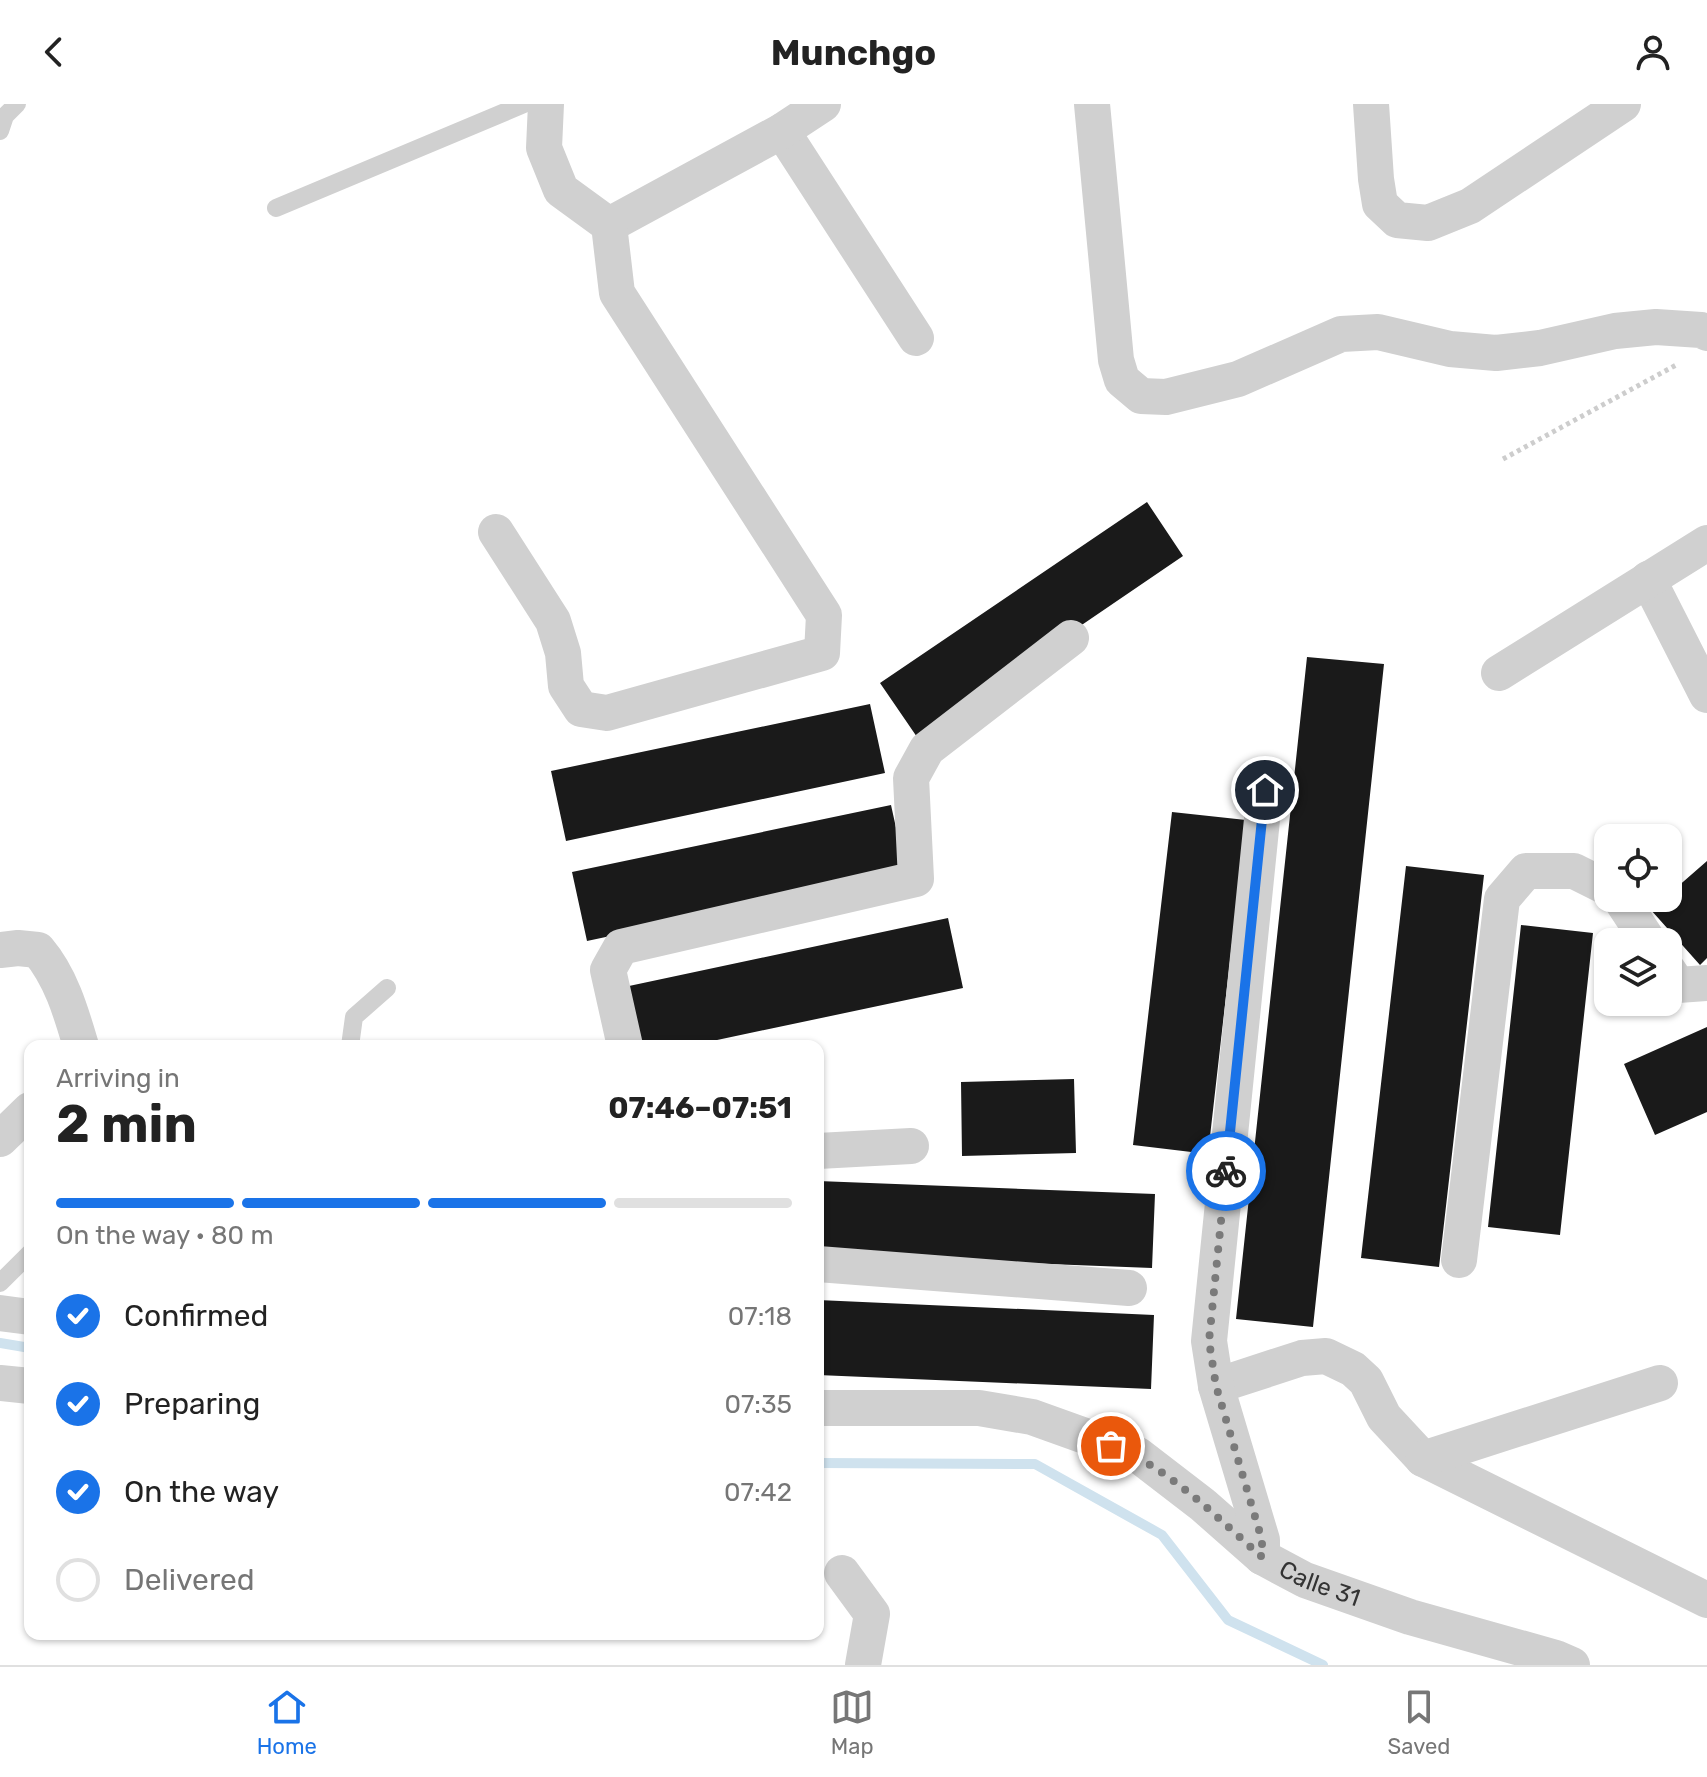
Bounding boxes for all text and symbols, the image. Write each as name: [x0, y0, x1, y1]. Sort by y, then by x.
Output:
icon: back: [32, 30, 76, 74]
icon: person: [1631, 30, 1675, 74]
text: Munchgo: [771, 31, 936, 74]
pin: [1231, 756, 1299, 824]
icon: home: [1243, 768, 1287, 812]
map controls: [1594, 824, 1682, 1016]
button: locate: [1594, 824, 1682, 912]
button: layers: [1594, 928, 1682, 1016]
text: Arriving in: [56, 1063, 180, 1094]
text: 07:46–07:51: [608, 1090, 792, 1126]
text: 2 min: [56, 1093, 197, 1155]
courier: [1186, 1131, 1266, 1211]
icon: bike: [1204, 1149, 1248, 1193]
text: On the way · 80 m: [56, 1220, 274, 1251]
icon: check: [56, 1294, 100, 1338]
text: Confirmed: [124, 1298, 268, 1334]
text: 07:18: [728, 1301, 792, 1332]
icon: check: [56, 1382, 100, 1426]
text: Preparing: [124, 1386, 260, 1422]
text: 07:35: [724, 1389, 792, 1420]
pin: [1077, 1412, 1145, 1480]
icon: bag: [1089, 1424, 1133, 1468]
icon: check: [56, 1470, 100, 1514]
text: On the way: [124, 1474, 279, 1510]
text: 07:42: [724, 1477, 792, 1508]
street label: Calle 31: [1275, 1555, 1364, 1612]
text: Delivered: [124, 1562, 255, 1598]
tab: Home: [257, 1685, 317, 1760]
tab: Map: [830, 1685, 874, 1760]
tab: Saved: [1388, 1685, 1450, 1760]

